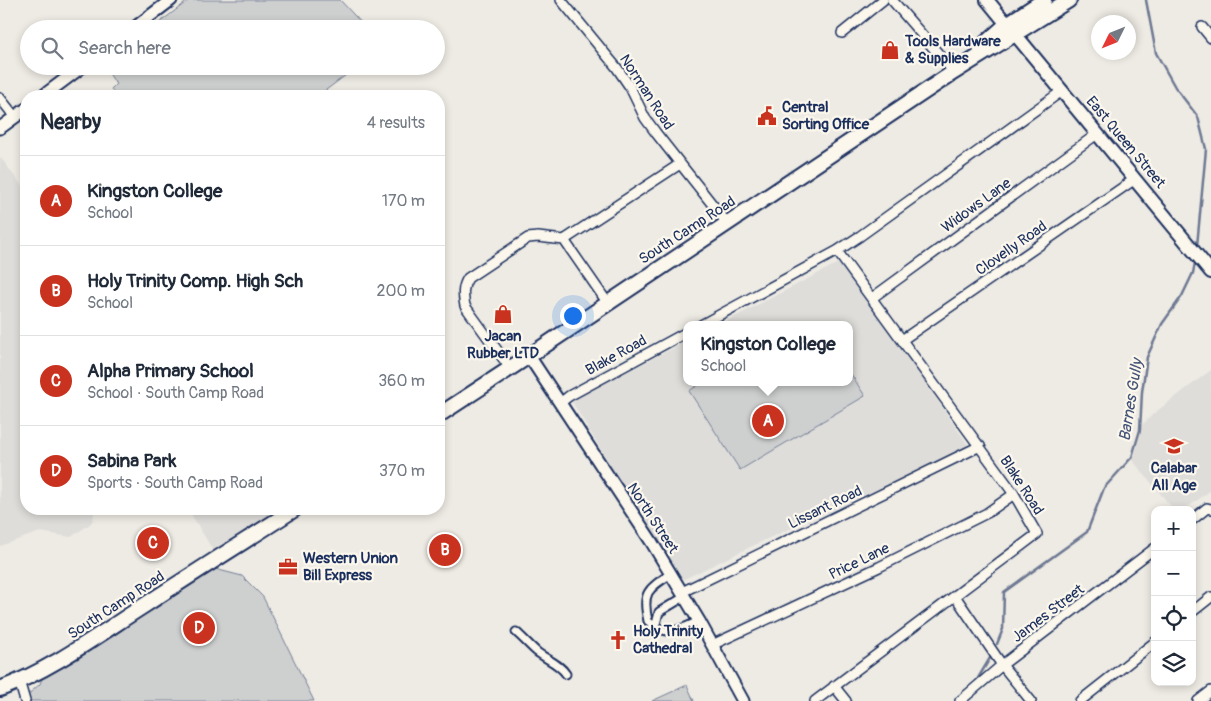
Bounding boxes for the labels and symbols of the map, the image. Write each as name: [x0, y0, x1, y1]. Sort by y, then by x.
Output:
north arrow: [1091, 15, 1136, 60]
place label: Tools Hardware & Supplies: [904, 32, 1001, 68]
shop icon: Tools Hardware & Supplies: [879, 39, 901, 61]
street label: Norman Road: [615, 51, 678, 134]
street label: East Queen Street: [1082, 92, 1170, 193]
place label: Central Sorting Office: [782, 98, 870, 134]
public building icon: Central Sorting Office: [756, 105, 778, 127]
street label: Widows Lane: [938, 173, 1015, 237]
street label: South Camp Road: [635, 192, 739, 269]
street label: Clovelly Road: [972, 217, 1051, 280]
shop icon: Jacan Rubber LTD: [492, 303, 514, 325]
your location: [560, 303, 586, 329]
place label: Jacan Rubber LTD: [467, 327, 540, 363]
street label: Blake Road: [582, 331, 650, 380]
water label: Barnes Gully: [1115, 356, 1148, 443]
pin: A: [752, 402, 784, 440]
school or university icon: Calabar All Age: [1163, 435, 1185, 457]
street label: Blake Road: [995, 452, 1048, 519]
place label: Calabar All Age: [1151, 459, 1198, 495]
street label: North Street: [623, 479, 683, 558]
street label: Lissant Road: [785, 481, 865, 533]
pin: C: [137, 524, 169, 562]
pin: B: [429, 531, 461, 569]
street label: Price Lane: [826, 538, 893, 584]
place label: Western Union Bill Express: [303, 549, 398, 585]
office icon: Western Union Bill Express: [277, 556, 299, 578]
street label: South Camp Road: [64, 567, 168, 644]
street label: James Street: [1008, 580, 1089, 647]
pin: D: [183, 609, 215, 647]
place label: Holy Trinity Cathedral: [633, 622, 704, 658]
church icon: Holy Trinity Cathedral: [607, 629, 629, 651]

